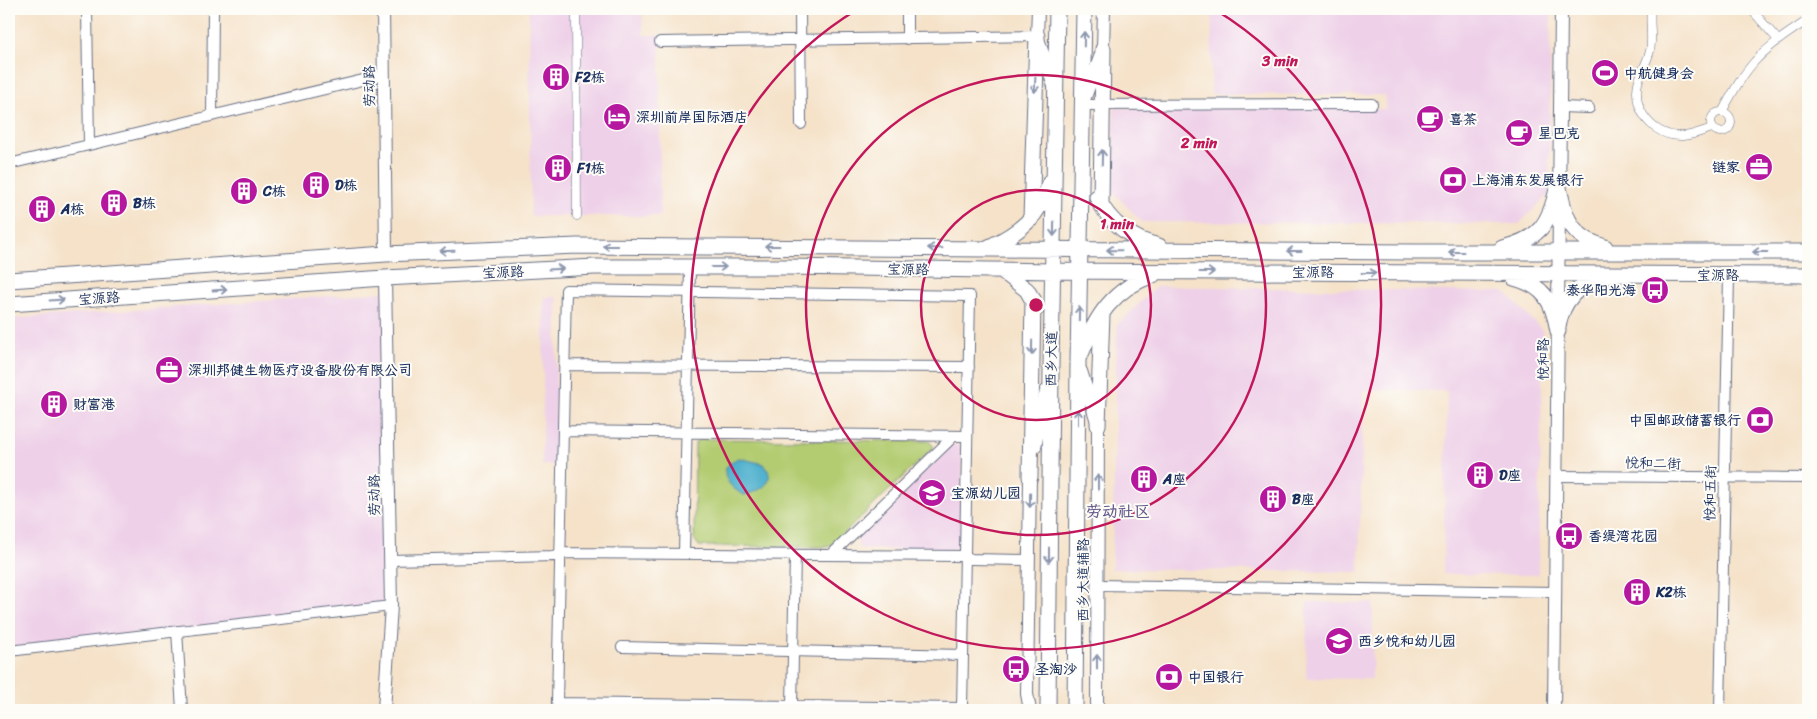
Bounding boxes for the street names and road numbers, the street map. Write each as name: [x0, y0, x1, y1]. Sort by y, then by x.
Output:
street label: 劳动路: [357, 65, 382, 107]
street label: 宝源路: [887, 257, 929, 282]
street label: 宝源路: [481, 259, 525, 286]
street label: 宝源路: [1292, 260, 1334, 285]
street label: 宝源路: [1697, 263, 1739, 288]
street label: 宝源路: [77, 285, 121, 312]
street label: 西乡大道: [1039, 331, 1064, 387]
street label: 悦和路: [1531, 338, 1556, 380]
street label: 悦和二街: [1625, 451, 1681, 476]
street label: 悦和五街: [1698, 465, 1723, 521]
street label: 劳动路: [362, 474, 387, 516]
street label: 西乡大道辅路: [1071, 538, 1096, 622]

